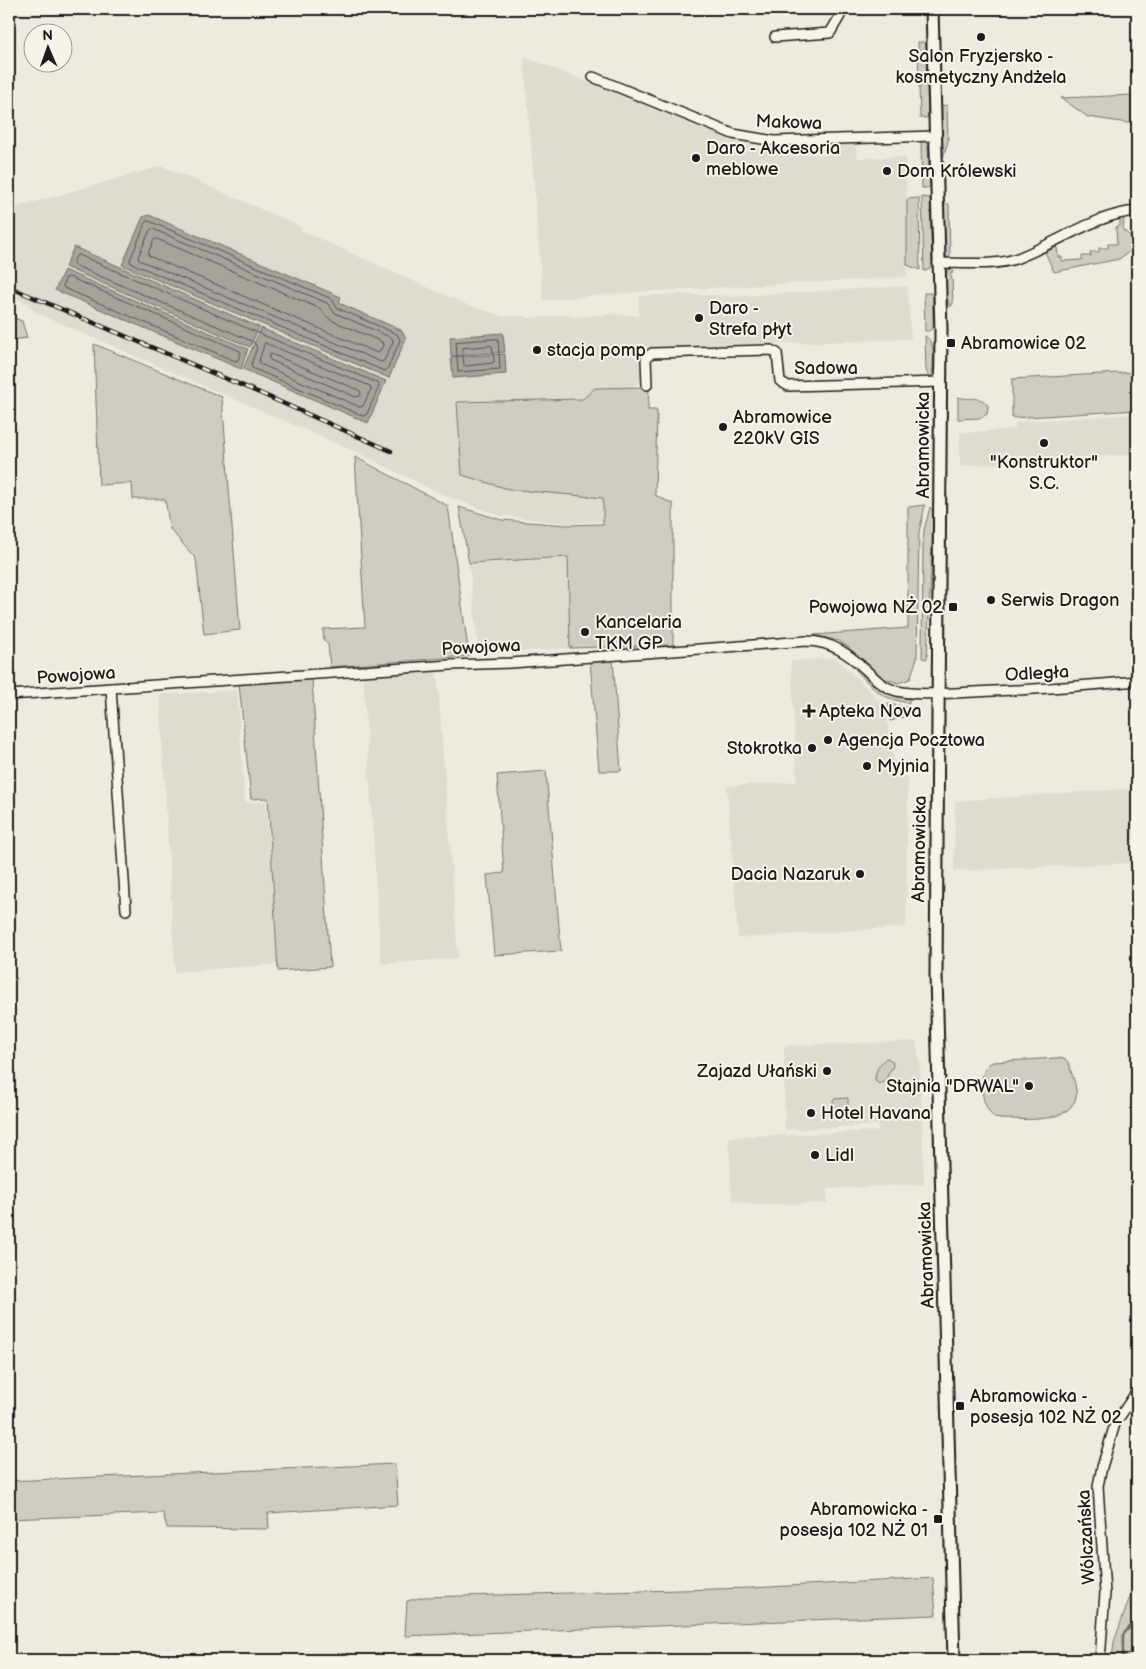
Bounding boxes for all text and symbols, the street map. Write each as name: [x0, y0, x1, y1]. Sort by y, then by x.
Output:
north arrow: [22, 22, 72, 72]
text: N: [42, 27, 53, 44]
marker: Salon Fryzjersko - kosmetyczny Andżela: [975, 31, 987, 43]
place label: Salon Fryzjersko - kosmetyczny Andżela: [895, 46, 1067, 88]
street label: Makowa: [755, 111, 823, 134]
place label: Daro - Akcesoria meblowe: [706, 138, 840, 180]
marker: Daro - Akcesoria meblowe: [690, 152, 702, 164]
place label: Dom Królewski: [897, 161, 1016, 182]
marker: Dom Królewski: [881, 165, 893, 177]
place label: Daro - Strefa płyt: [709, 298, 792, 340]
marker: Daro - Strefa płyt: [693, 312, 705, 324]
place label: Abramowice 02: [961, 333, 1086, 354]
marker: Abramowice 02: [945, 337, 957, 349]
place label: stacja pomp: [547, 340, 646, 361]
marker: stacja pomp: [531, 344, 543, 356]
street label: Sadowa: [794, 358, 858, 379]
street label: Abramowicka: [913, 391, 934, 499]
place label: Abramowice 220kV GIS: [733, 407, 832, 449]
marker: Abramowice 220kV GIS: [717, 421, 729, 433]
marker: "Konstruktor" S.C.: [1038, 437, 1050, 449]
place label: "Konstruktor" S.C.: [990, 452, 1098, 494]
place label: Serwis Dragon: [1001, 590, 1119, 611]
marker: Serwis Dragon: [985, 594, 997, 606]
place label: Powojowa NŻ 02: [808, 596, 943, 618]
marker: Powojowa NŻ 02: [947, 601, 959, 613]
place label: Kancelaria TKM GP: [595, 612, 682, 654]
marker: Kancelaria TKM GP: [579, 626, 591, 638]
street label: Powojowa: [441, 635, 521, 660]
street label: Odległa: [1004, 661, 1070, 686]
street label: Powojowa: [36, 662, 116, 689]
place label: Apteka Nova: [819, 701, 922, 722]
marker: Apteka Nova: [803, 705, 815, 717]
place label: Agencja Pocztowa: [838, 730, 985, 751]
marker: Agencja Pocztowa: [822, 734, 834, 746]
place label: Stokrotka: [727, 738, 802, 759]
marker: Stokrotka: [806, 742, 818, 754]
place label: Myjnia: [877, 756, 930, 777]
marker: Myjnia: [861, 760, 873, 772]
street label: Abramowicka: [908, 795, 931, 903]
place label: Dacia Nazaruk: [730, 864, 850, 885]
marker: Dacia Nazaruk: [854, 868, 866, 880]
place label: Zajazd Ułański: [696, 1061, 817, 1082]
marker: Zajazd Ułański: [821, 1065, 833, 1077]
place label: Stajnia "DRWAL": [886, 1076, 1019, 1097]
marker: Stajnia "DRWAL": [1023, 1080, 1035, 1092]
place label: Hotel Havana: [821, 1103, 931, 1124]
marker: Hotel Havana: [805, 1107, 817, 1119]
place label: Lidl: [825, 1145, 854, 1166]
marker: Lidl: [809, 1149, 821, 1161]
street label: Abramowicka: [914, 1201, 939, 1309]
place label: Abramowicka - posesja 102 NŻ 02: [970, 1386, 1123, 1428]
marker: Abramowicka - posesja 102 NŻ 02: [954, 1400, 966, 1412]
street label: Wólczańska: [1074, 1489, 1099, 1585]
place label: Abramowicka - posesja 102 NŻ 01: [780, 1499, 928, 1541]
marker: Abramowicka - posesja 102 NŻ 01: [932, 1513, 944, 1525]

